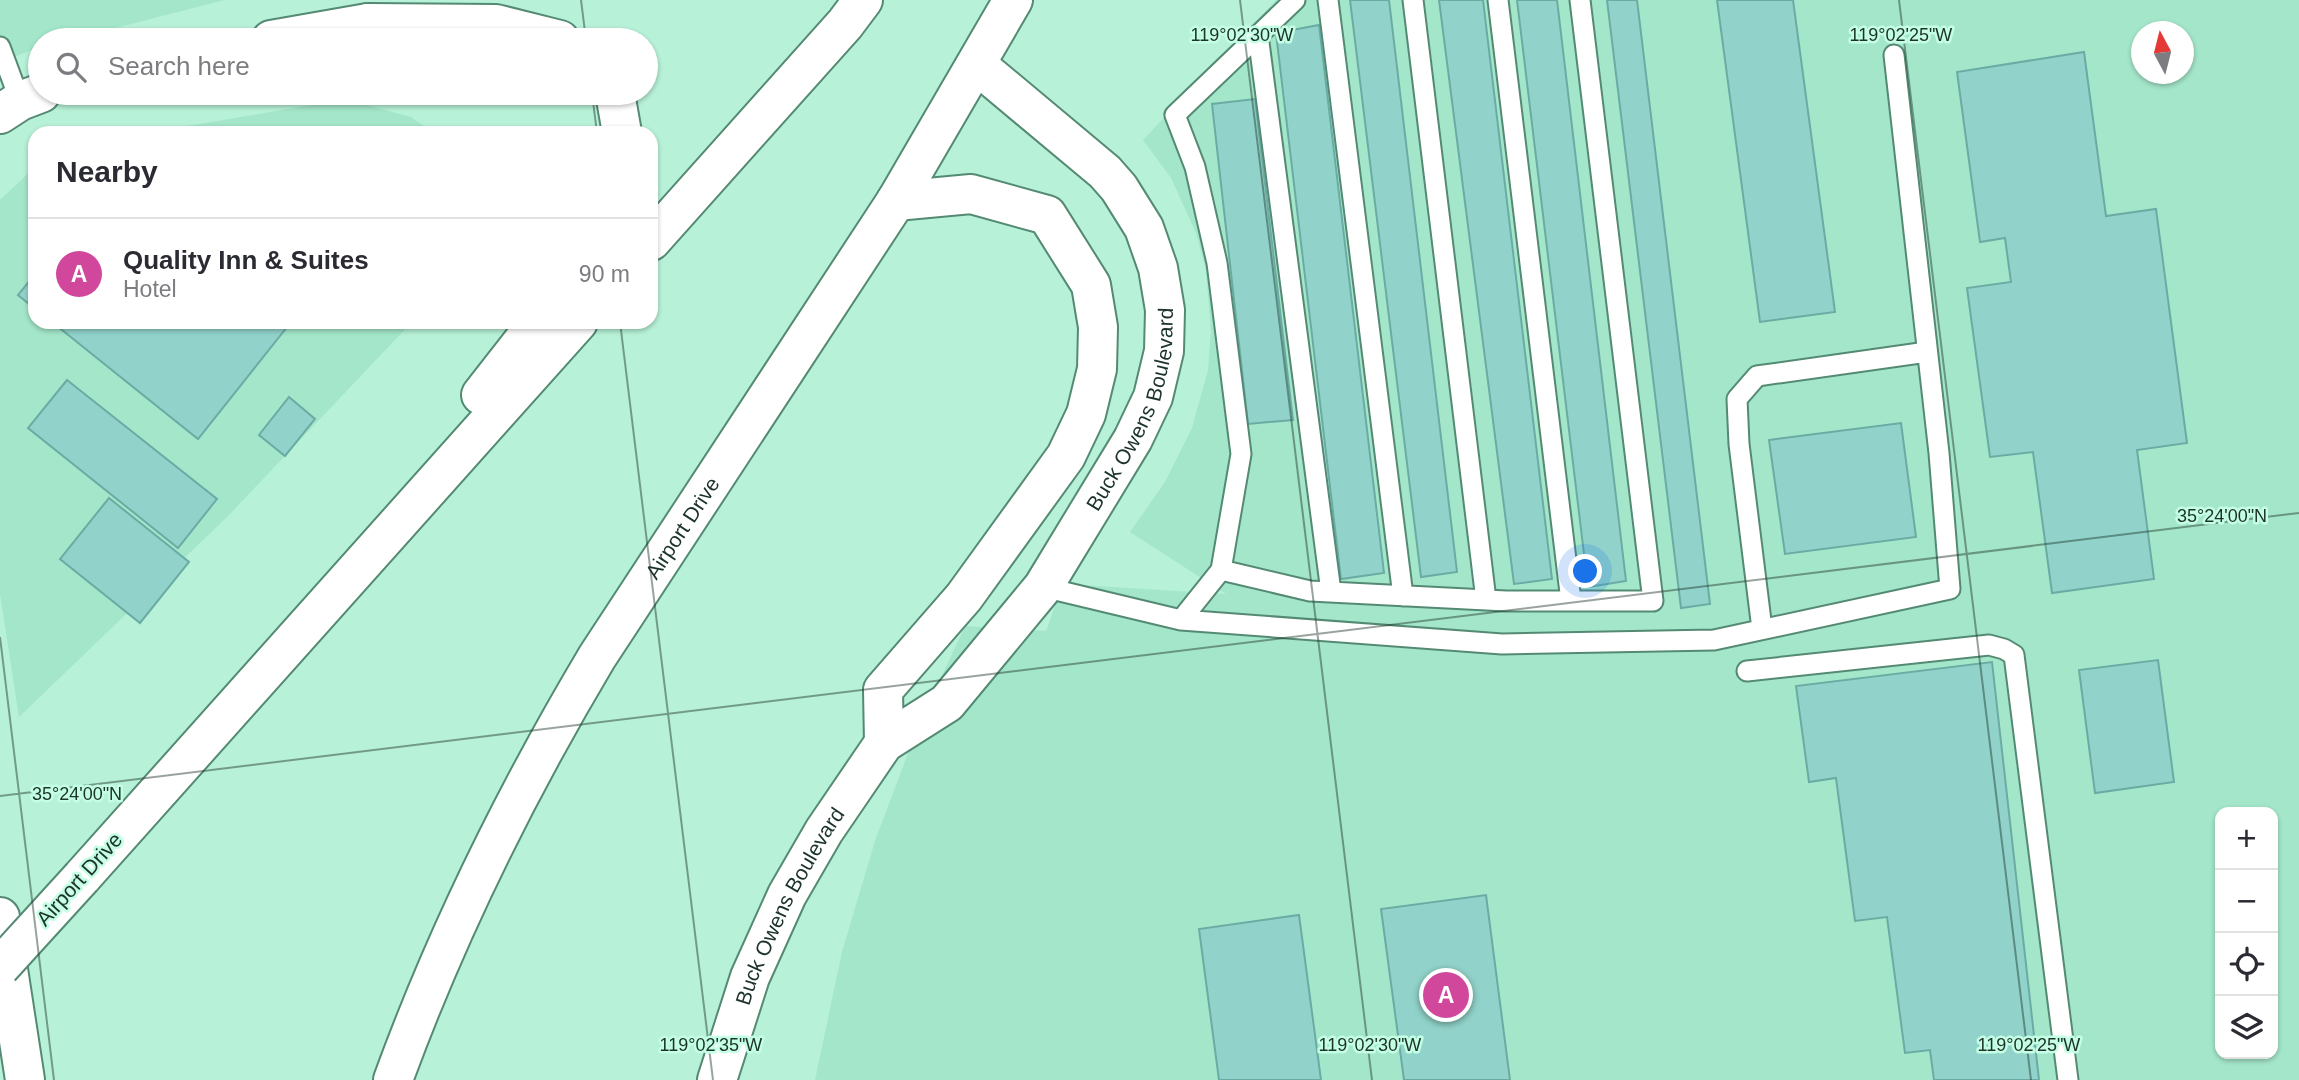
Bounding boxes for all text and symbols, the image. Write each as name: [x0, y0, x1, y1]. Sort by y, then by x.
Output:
north arrow: [2131, 21, 2194, 84]
text: 119°02'30"W: [1191, 25, 1293, 45]
text: 119°02'25"W: [1850, 25, 1952, 45]
search box: [28, 28, 658, 105]
icon: search: [52, 48, 90, 86]
text: Search here: [108, 51, 250, 81]
text: Nearby: [56, 155, 158, 188]
text: Quality Inn & Suites: [123, 245, 369, 275]
text: A: [71, 261, 87, 287]
text: 90 m: [579, 261, 630, 287]
text: Hotel: [123, 276, 177, 302]
street label: Buck Owens Boulevard: [1081, 307, 1177, 514]
street label: Airport Drive: [640, 473, 723, 583]
text: 35°24'00"N: [2177, 506, 2267, 526]
your location: [1568, 554, 1602, 588]
text: 35°24'00"N: [32, 784, 122, 804]
street label: Buck Owens Boulevard: [730, 803, 848, 1008]
map controls: [2215, 807, 2278, 1059]
button: +: [2215, 807, 2278, 870]
street label: Airport Drive: [31, 828, 127, 930]
button: −: [2215, 870, 2278, 933]
button: locate: [2215, 933, 2278, 996]
pin: A: [1423, 969, 1469, 1021]
button: layers: [2215, 996, 2278, 1059]
text: 119°02'35"W: [660, 1035, 762, 1055]
text: 119°02'30"W: [1319, 1035, 1421, 1055]
text: 119°02'25"W: [1978, 1035, 2080, 1055]

